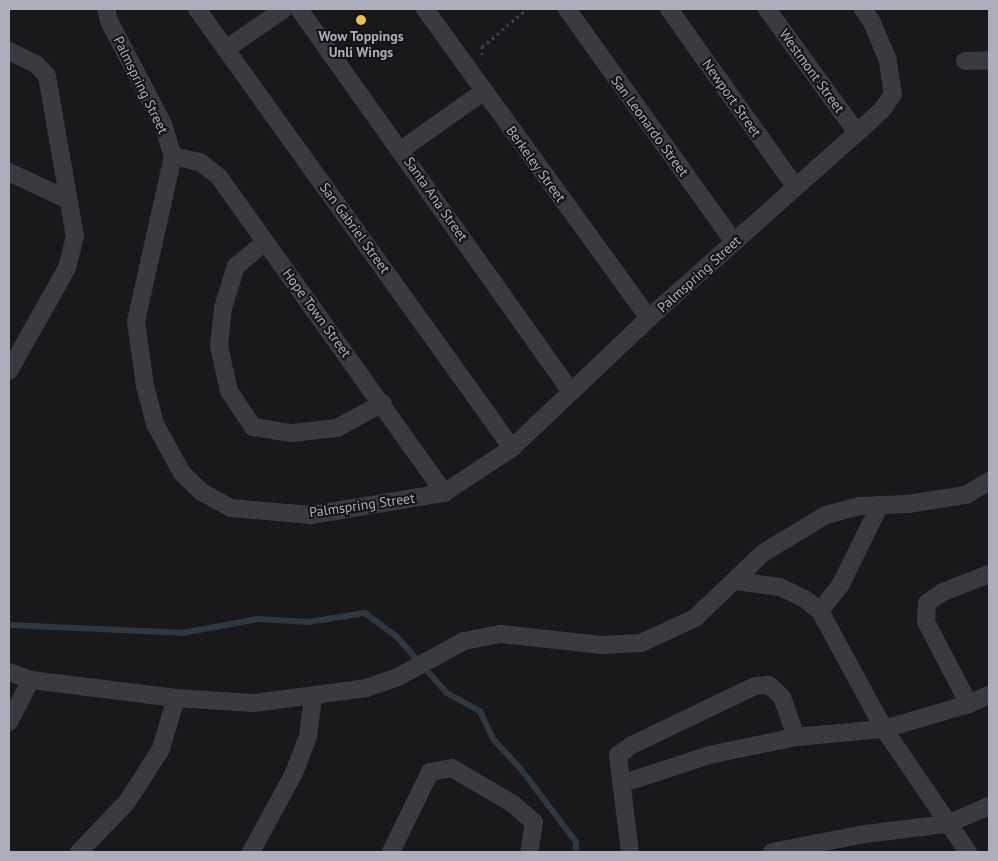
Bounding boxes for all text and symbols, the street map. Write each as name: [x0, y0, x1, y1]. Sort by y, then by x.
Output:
marker: Wow Toppings Unli Wings: [355, 14, 367, 26]
street label: Westmont Street: [776, 26, 848, 116]
place label: Wow Toppings Unli Wings: [318, 28, 404, 60]
street label: Palmspring Street: [110, 34, 172, 136]
street label: Newport Street: [699, 56, 765, 140]
street label: San Leonardo Street: [608, 72, 692, 180]
street label: Berkeley Street: [503, 122, 569, 206]
street label: Santa Ana Street: [401, 153, 471, 245]
street label: San Gabriel Street: [316, 179, 394, 277]
street label: Palmspring Street: [654, 232, 744, 316]
street label: Hope Town Street: [279, 265, 355, 361]
street label: Palmspring Street: [308, 489, 416, 521]

